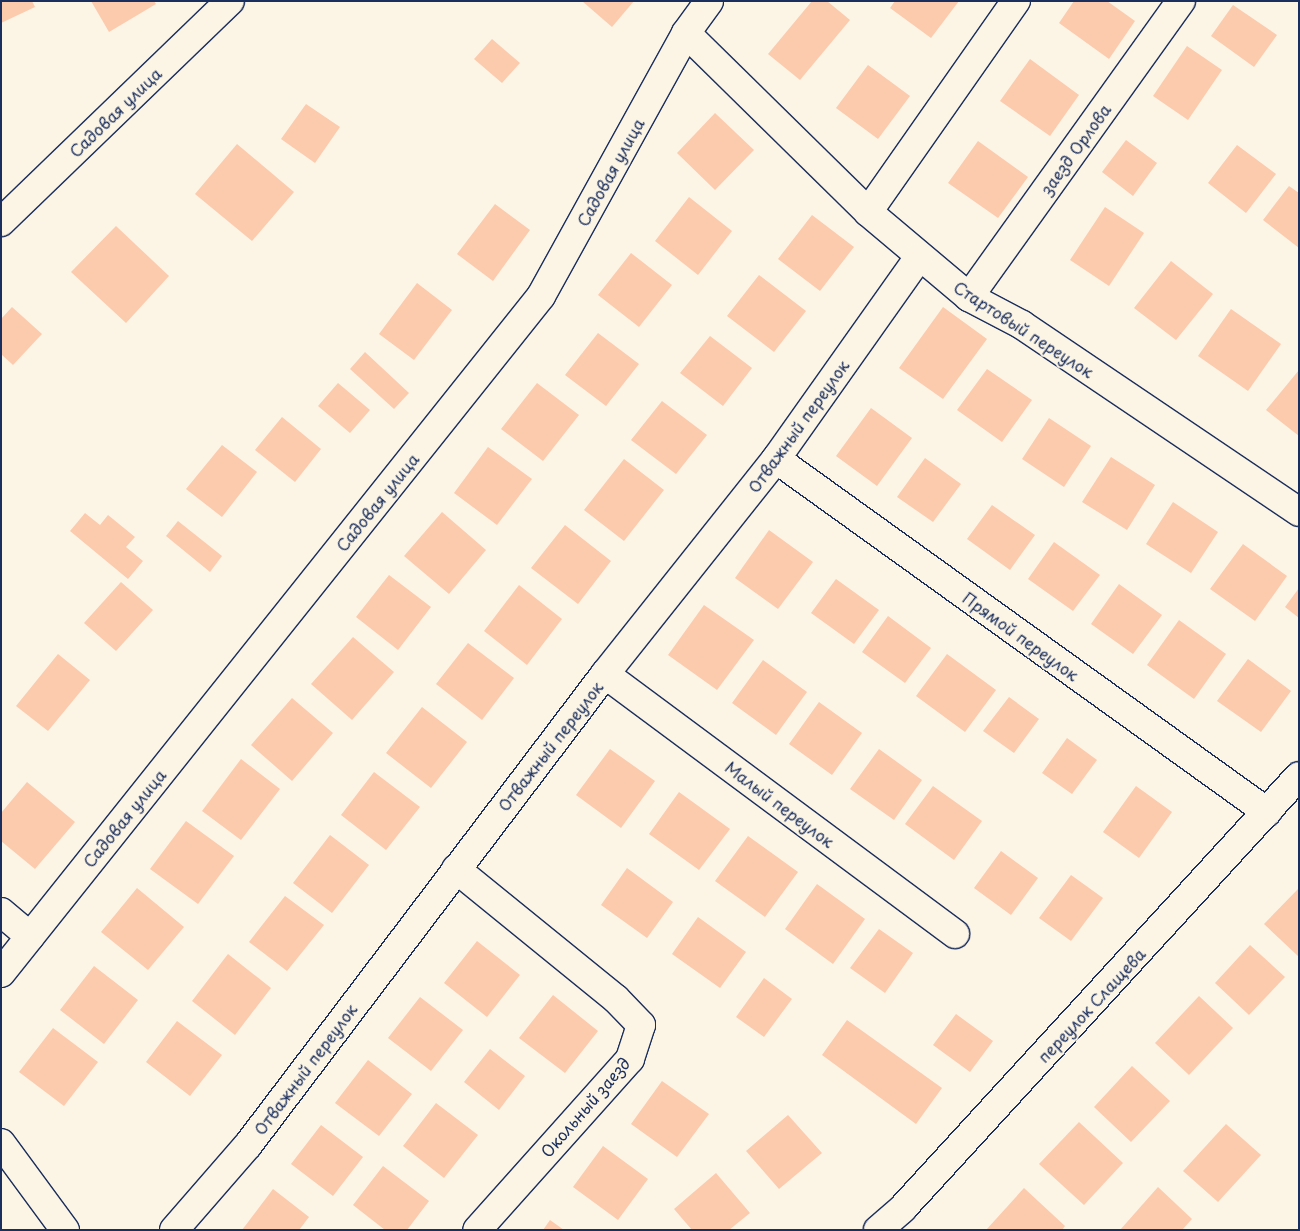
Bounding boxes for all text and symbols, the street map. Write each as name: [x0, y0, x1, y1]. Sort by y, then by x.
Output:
street label: Садовая улица: [65, 63, 165, 161]
street label: заезд Орлова: [1036, 100, 1114, 198]
street label: Садовая улица: [572, 114, 648, 230]
street label: Стартовый переулок: [951, 277, 1097, 381]
street label: Отважный переулок: [743, 356, 853, 496]
street label: Садовая улица: [332, 449, 422, 555]
street label: Прямой переулок: [959, 588, 1083, 684]
street label: Отважный переулок: [493, 677, 607, 815]
street label: Малый переулок: [722, 757, 838, 851]
street label: Садовая улица: [79, 765, 169, 871]
street label: переулок Слащева: [1033, 944, 1149, 1066]
street label: Отважный переулок: [249, 1000, 361, 1138]
street label: Окольный заезд: [536, 1053, 634, 1161]

